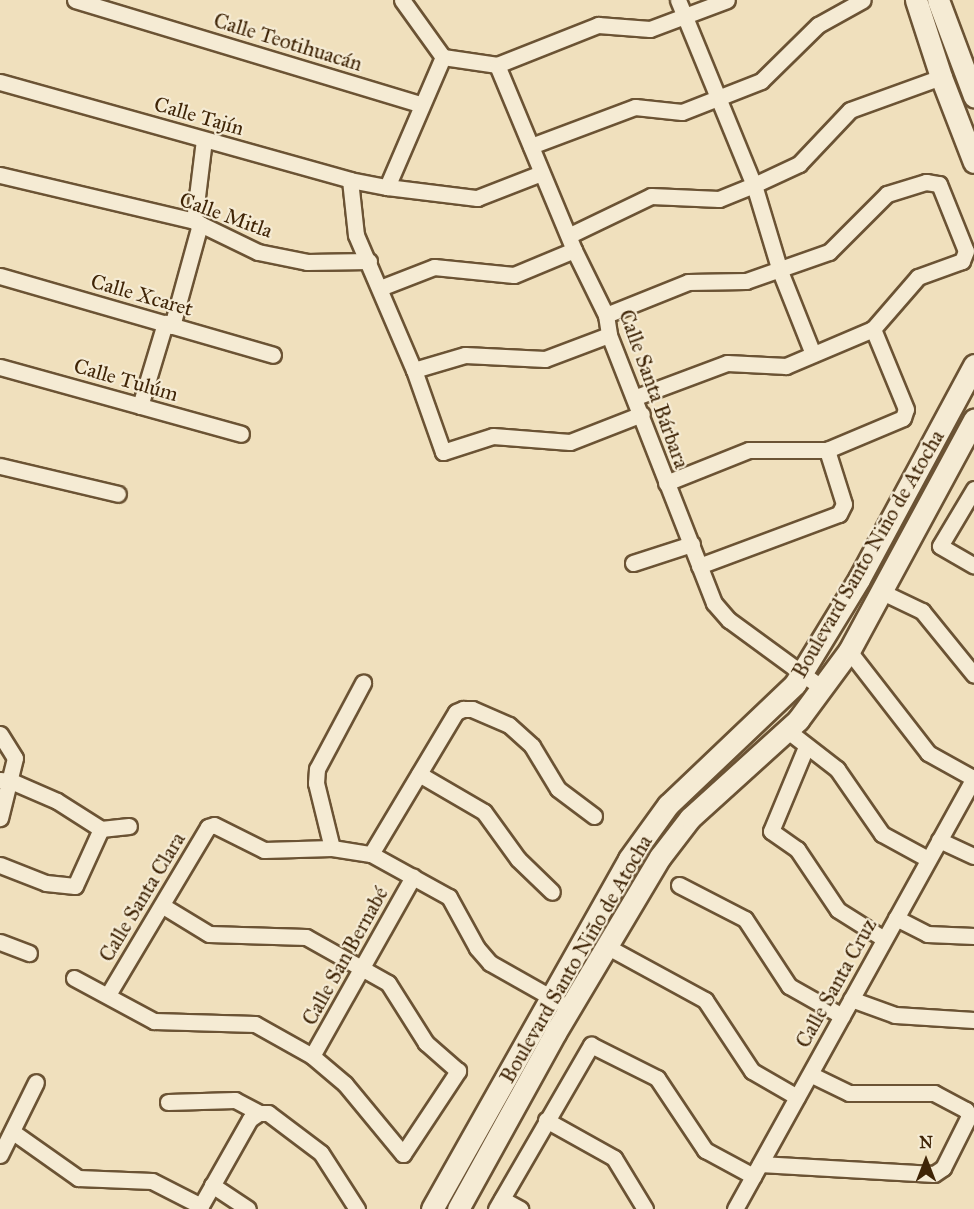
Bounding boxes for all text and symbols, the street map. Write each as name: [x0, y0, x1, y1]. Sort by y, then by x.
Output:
street label: Calle Teotihuacán: [211, 7, 365, 77]
street label: Calle Tajín: [151, 91, 247, 141]
street label: Calle Mitla: [176, 187, 276, 243]
street label: Calle Xcaret: [88, 268, 196, 322]
street label: Calle Santa Bárbara: [614, 306, 694, 472]
street label: Calle Tulúm: [71, 353, 181, 407]
street label: Boulevard Santo Niño de Atocha: [787, 425, 949, 683]
street label: Calle Santa Clara: [94, 828, 190, 966]
street label: Boulevard Santo Niño de Atocha: [495, 830, 657, 1088]
street label: Calle San Bernabé: [297, 882, 393, 1030]
street label: Calle Santa Cruz: [790, 914, 882, 1052]
north arrow: [896, 1131, 956, 1191]
text: N: [919, 1133, 933, 1152]

